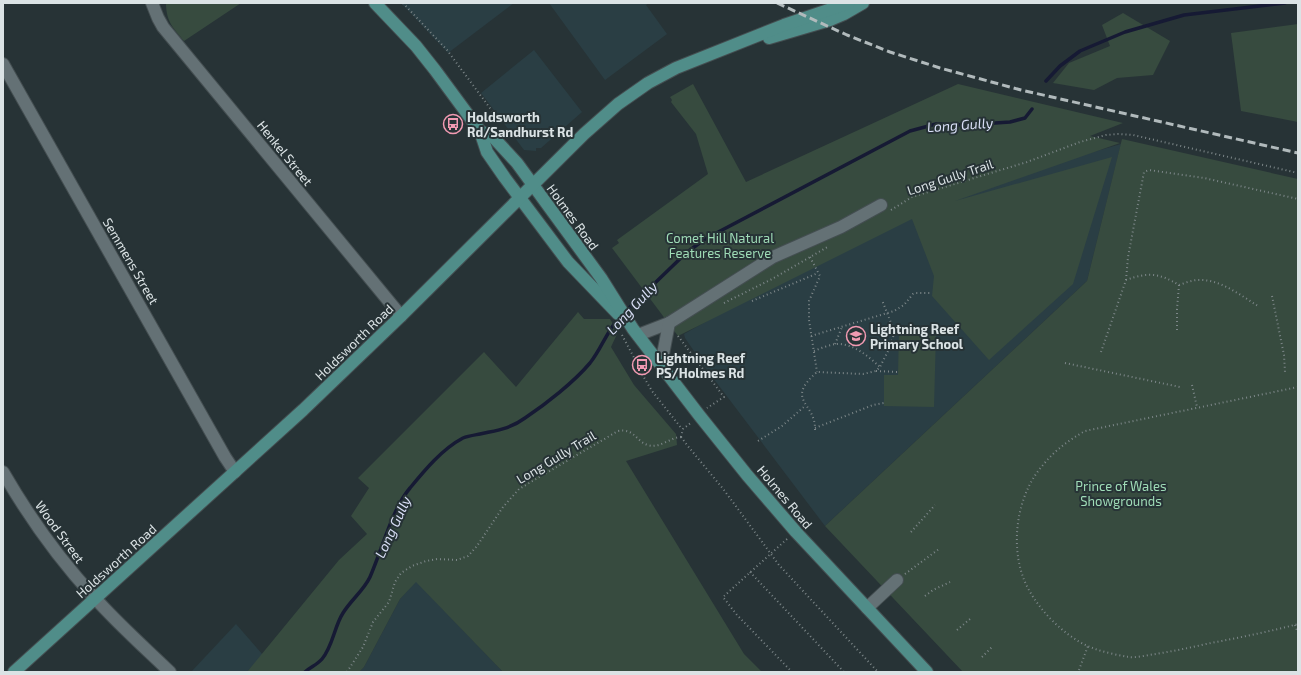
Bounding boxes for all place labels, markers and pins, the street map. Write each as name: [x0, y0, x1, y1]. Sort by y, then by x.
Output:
place label: Holdsworth Rd/Sandhurst Rd: [467, 109, 573, 140]
bus stop icon: Holdsworth Rd/Sandhurst Rd: [442, 113, 464, 135]
place label: Lightning Reef Primary School: [870, 321, 964, 352]
school or university icon: Lightning Reef Primary School: [845, 325, 867, 347]
place label: Lightning Reef PS/Holmes Rd: [656, 350, 746, 381]
bus stop icon: Lightning Reef PS/Holmes Rd: [631, 354, 653, 376]

